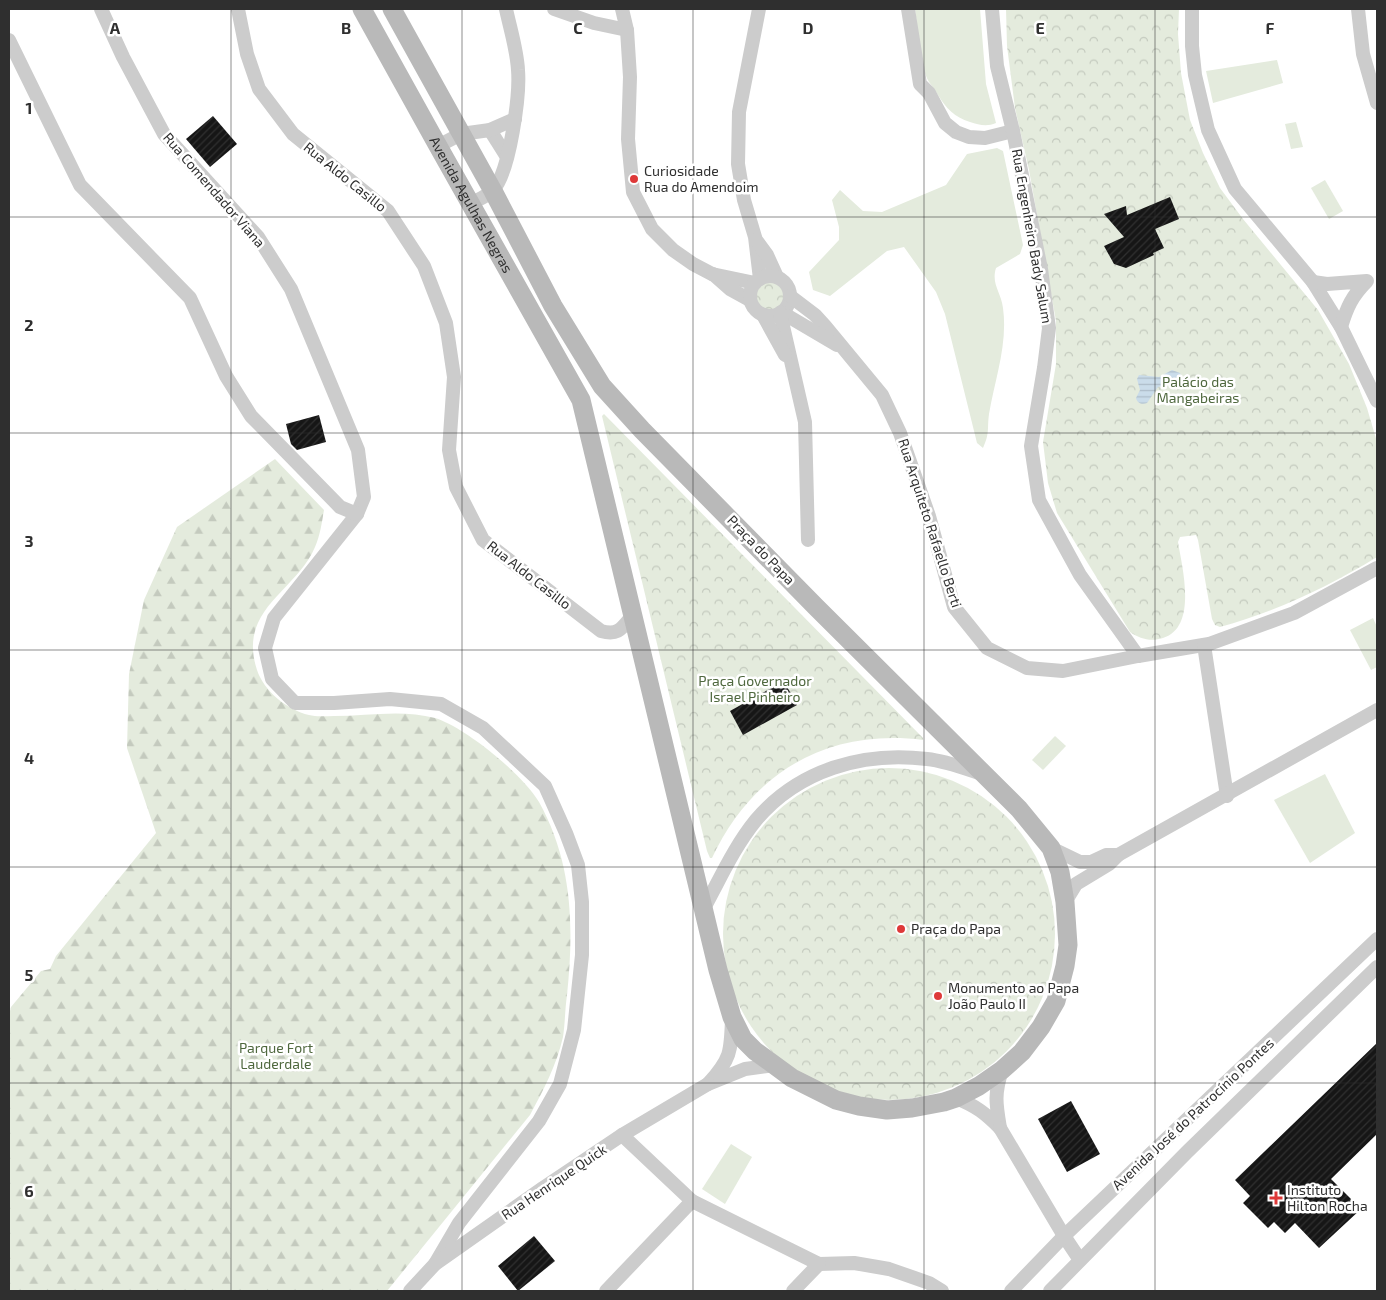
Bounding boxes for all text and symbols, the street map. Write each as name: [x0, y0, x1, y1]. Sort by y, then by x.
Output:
text: A: [110, 18, 121, 37]
text: B: [341, 18, 351, 37]
text: C: [573, 18, 583, 37]
text: D: [803, 18, 814, 37]
text: E: [1035, 18, 1045, 37]
text: F: [1266, 18, 1275, 37]
text: 1: [26, 98, 32, 117]
street label: Rua Comendador Viana: [160, 129, 269, 251]
street label: Avenida Agulhas Negras: [426, 133, 517, 276]
street label: Rua Aldo Casillo: [300, 138, 390, 215]
street label: Rua Engenheiro Bady Salum: [1009, 147, 1056, 325]
place label: Curiosidade Rua do Amendoim: [644, 162, 759, 195]
marker: Curiosidade Rua do Amendoim: [628, 173, 640, 185]
text: 2: [24, 315, 34, 334]
park label: Palácio das Mangabeiras: [1157, 373, 1239, 406]
street label: Rua Arquiteto Rafaello Berti: [895, 436, 966, 610]
street label: Praça do Papa: [723, 511, 799, 589]
text: 3: [24, 531, 34, 550]
street label: Rua Aldo Casillo: [484, 537, 575, 613]
park label: Praça Governador Israel Pinheiro: [698, 672, 812, 705]
text: 4: [24, 748, 34, 767]
place label: Praça do Papa: [911, 920, 1001, 938]
marker: Praça do Papa: [895, 923, 907, 935]
text: 5: [25, 965, 34, 984]
place label: Monumento ao Papa João Paulo II: [948, 979, 1079, 1012]
marker: Monumento ao Papa João Paulo II: [932, 990, 944, 1002]
street label: Avenida José do Patrocínio Pontes: [1108, 1034, 1277, 1193]
park label: Parque Fort Lauderdale: [239, 1039, 313, 1072]
street label: Rua Henrique Quick: [498, 1140, 609, 1223]
text: 6: [24, 1181, 34, 1200]
place label: Instituto Hilton Rocha: [1287, 1181, 1368, 1214]
marker: Instituto Hilton Rocha: [1269, 1191, 1283, 1205]

